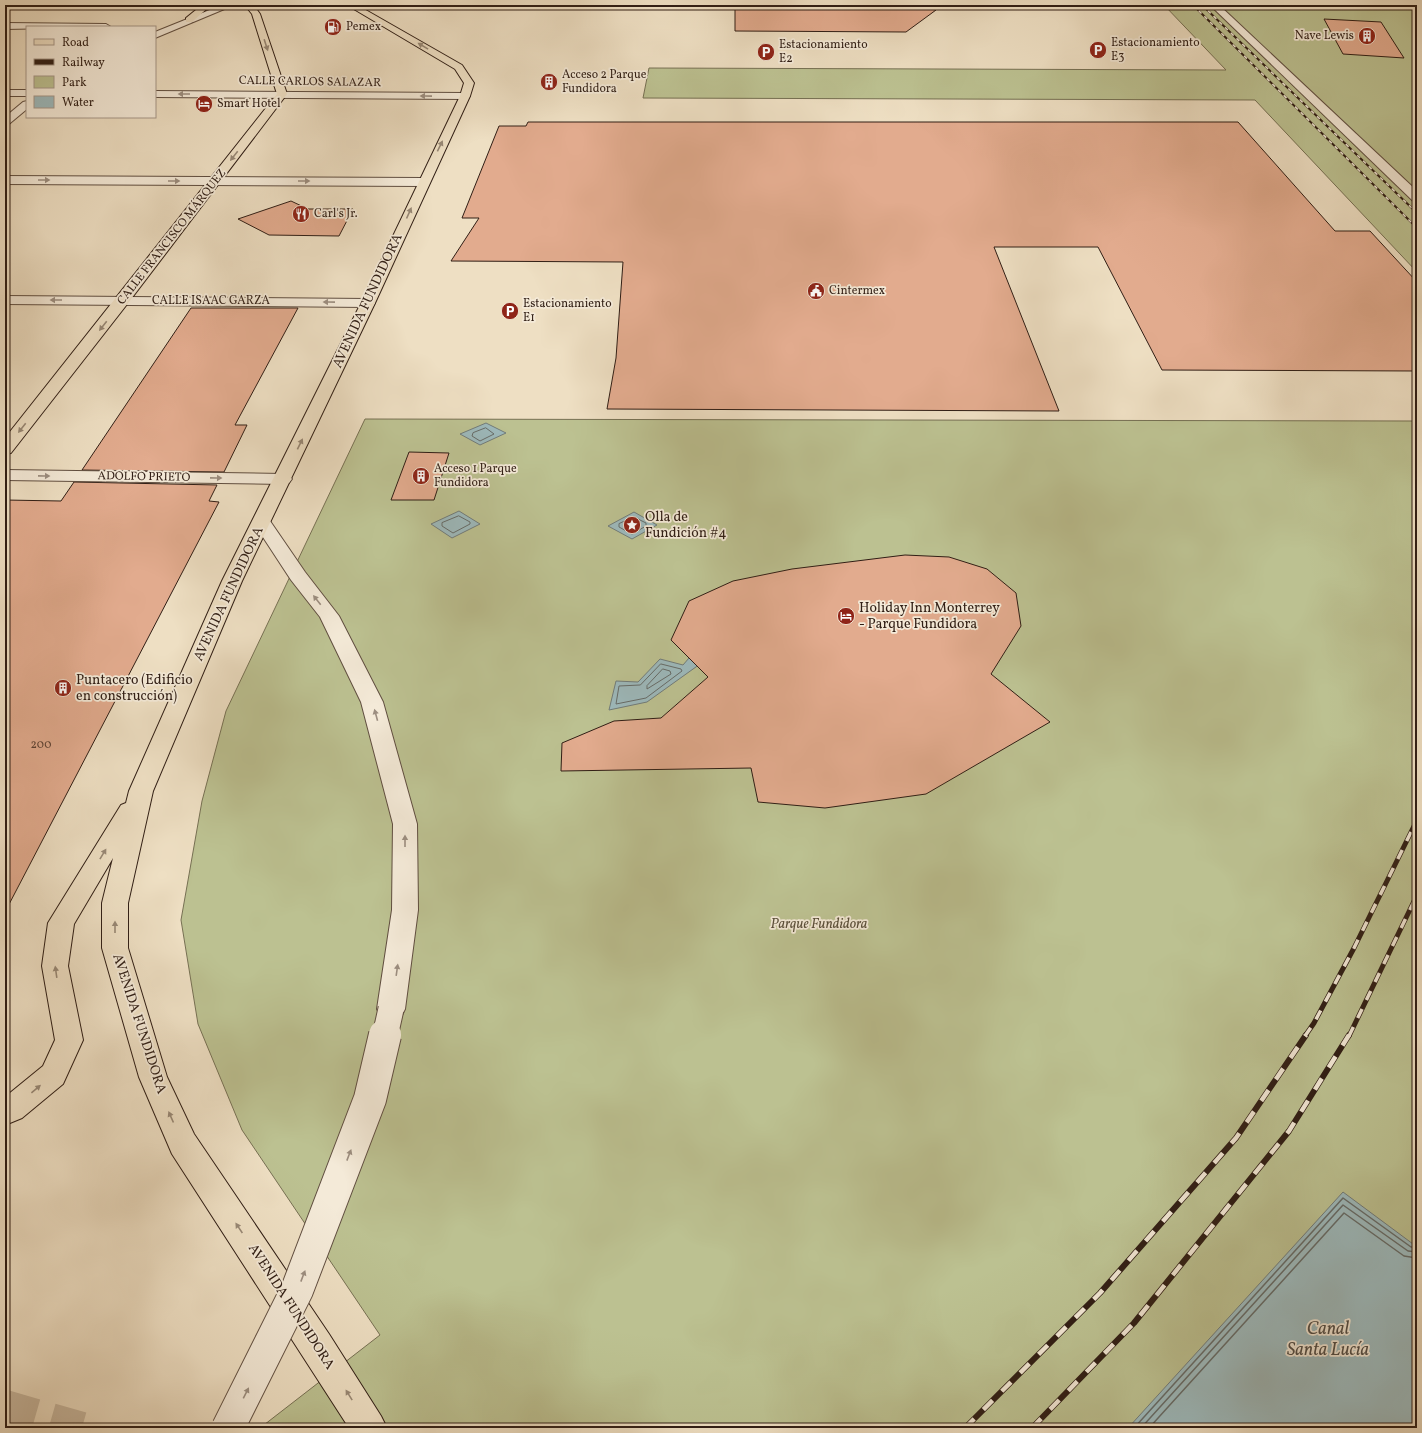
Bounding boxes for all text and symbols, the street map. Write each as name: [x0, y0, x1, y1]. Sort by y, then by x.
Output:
fuel station icon: Pemex: [323, 17, 343, 37]
place label: Pemex: [346, 19, 381, 35]
legend: [26, 26, 156, 118]
building icon: Nave Lewis: [1357, 26, 1377, 46]
place label: Nave Lewis: [1295, 28, 1354, 44]
text: Road: [62, 35, 89, 51]
place label: Estacionamiento E3: [1111, 35, 1200, 65]
place label: Estacionamiento E2: [779, 37, 868, 67]
one-way arrow: [263, 40, 269, 52]
parking icon: Estacionamiento E3: [1088, 40, 1108, 60]
parking icon: Estacionamiento E2: [756, 42, 776, 62]
one-way arrow: [417, 43, 429, 50]
text: Railway: [62, 55, 105, 71]
place label: Acceso 2 Parque Fundidora: [562, 67, 647, 97]
building icon: Acceso 2 Parque Fundidora: [539, 72, 559, 92]
street label: CALLE CARLOS SALAZAR: [239, 73, 381, 91]
text: Park: [62, 75, 87, 91]
one-way arrow: [177, 91, 190, 97]
one-way arrow: [419, 93, 432, 99]
hotel icon: Smart Hotel: [194, 94, 214, 114]
text: Water: [62, 95, 94, 111]
place label: Smart Hotel: [217, 96, 281, 112]
one-way arrow: [437, 141, 443, 152]
one-way arrow: [229, 151, 238, 162]
street label: CALLE FRANCISCO MÁRQUEZ: [113, 165, 230, 308]
one-way arrow: [38, 177, 51, 183]
one-way arrow: [168, 178, 181, 184]
one-way arrow: [298, 178, 311, 184]
restaurant icon: Carl's Jr.: [291, 204, 311, 224]
place label: Carl's Jr.: [314, 206, 358, 222]
one-way arrow: [406, 207, 413, 219]
street label: AVENIDA FUNDIDORA: [328, 230, 408, 371]
public building icon: Cintermex: [806, 281, 826, 301]
place label: Cintermex: [829, 283, 885, 299]
street label: CALLE ISAAC GARZA: [152, 293, 271, 309]
place label: Estacionamiento E1: [523, 296, 612, 326]
one-way arrow: [49, 297, 62, 303]
one-way arrow: [322, 299, 335, 305]
parking icon: Estacionamiento E1: [500, 301, 520, 321]
one-way arrow: [99, 320, 107, 331]
one-way arrow: [18, 422, 27, 433]
one-way arrow: [297, 439, 303, 450]
place label: Acceso 1 Parque Fundidora: [434, 461, 517, 491]
building icon: Acceso 1 Parque Fundidora: [411, 466, 431, 486]
street label: ADOLFO PRIETO: [98, 468, 191, 486]
one-way arrow: [38, 473, 51, 479]
one-way arrow: [210, 475, 223, 481]
place label: Olla de Fundición #4: [645, 508, 727, 543]
place icon: Olla de Fundición #4: [622, 515, 642, 535]
street label: AVENIDA FUNDIDORA: [189, 523, 269, 664]
one-way arrow: [312, 594, 321, 605]
place label: Holiday Inn Monterrey - Parque Fundidora: [859, 599, 1000, 634]
hotel icon: Holiday Inn Monterrey - Parque Fundidora: [836, 606, 856, 626]
place label: Puntacero (Edificio en construcción): [76, 671, 193, 706]
building icon: Puntacero (Edificio en construcción): [53, 678, 73, 698]
one-way arrow: [373, 708, 379, 720]
house number: 200: [31, 737, 52, 753]
one-way arrow: [402, 834, 408, 847]
one-way arrow: [99, 849, 107, 859]
park label: Parque Fundidora: [771, 915, 868, 934]
one-way arrow: [112, 920, 118, 933]
street label: AVENIDA FUNDIDORA: [107, 951, 171, 1097]
one-way arrow: [394, 964, 400, 976]
one-way arrow: [53, 966, 59, 978]
one-way arrow: [32, 1085, 41, 1094]
one-way arrow: [168, 1112, 174, 1123]
one-way arrow: [346, 1148, 352, 1160]
one-way arrow: [235, 1223, 243, 1233]
street label: AVENIDA FUNDIDORA: [243, 1240, 339, 1374]
one-way arrow: [300, 1270, 306, 1282]
water label: Canal Santa Lucía: [1287, 1317, 1369, 1363]
one-way arrow: [243, 1387, 249, 1399]
one-way arrow: [345, 1389, 352, 1401]

